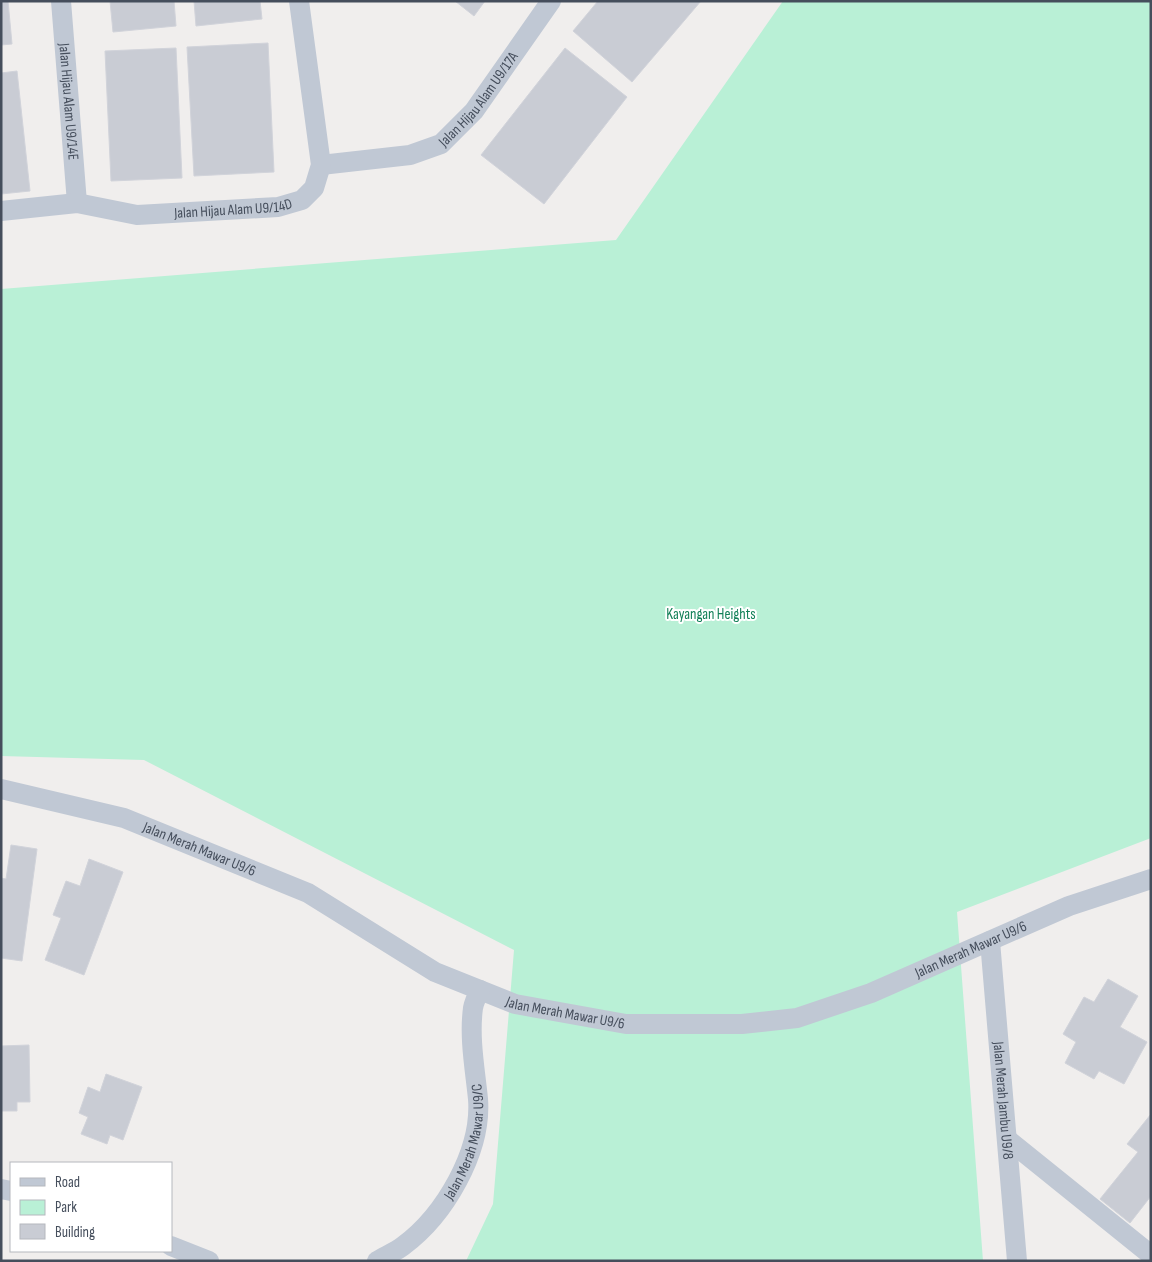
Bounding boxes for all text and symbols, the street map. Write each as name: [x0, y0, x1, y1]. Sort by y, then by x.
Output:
street label: Jalan Hijau Alam U9/14E: [55, 41, 83, 161]
street label: Jalan Hijau Alam U9/17A: [434, 47, 522, 151]
street label: Jalan Hijau Alam U9/14D: [173, 194, 294, 222]
park label: Kayangan Heights: [666, 605, 756, 624]
street label: Jalan Merah Mawar U9/6: [139, 817, 259, 880]
street label: Jalan Merah Mawar U9/6: [911, 916, 1030, 982]
street label: Jalan Merah Mawar U9/6: [502, 991, 626, 1033]
street label: Jalan Merah Jambu U9/8: [989, 1040, 1018, 1160]
street label: Jalan Merah Mawar U9/C: [439, 1083, 488, 1204]
legend: [10, 1162, 172, 1252]
text: Road: [55, 1173, 80, 1192]
text: Park: [55, 1198, 77, 1217]
text: Building: [55, 1223, 95, 1242]

